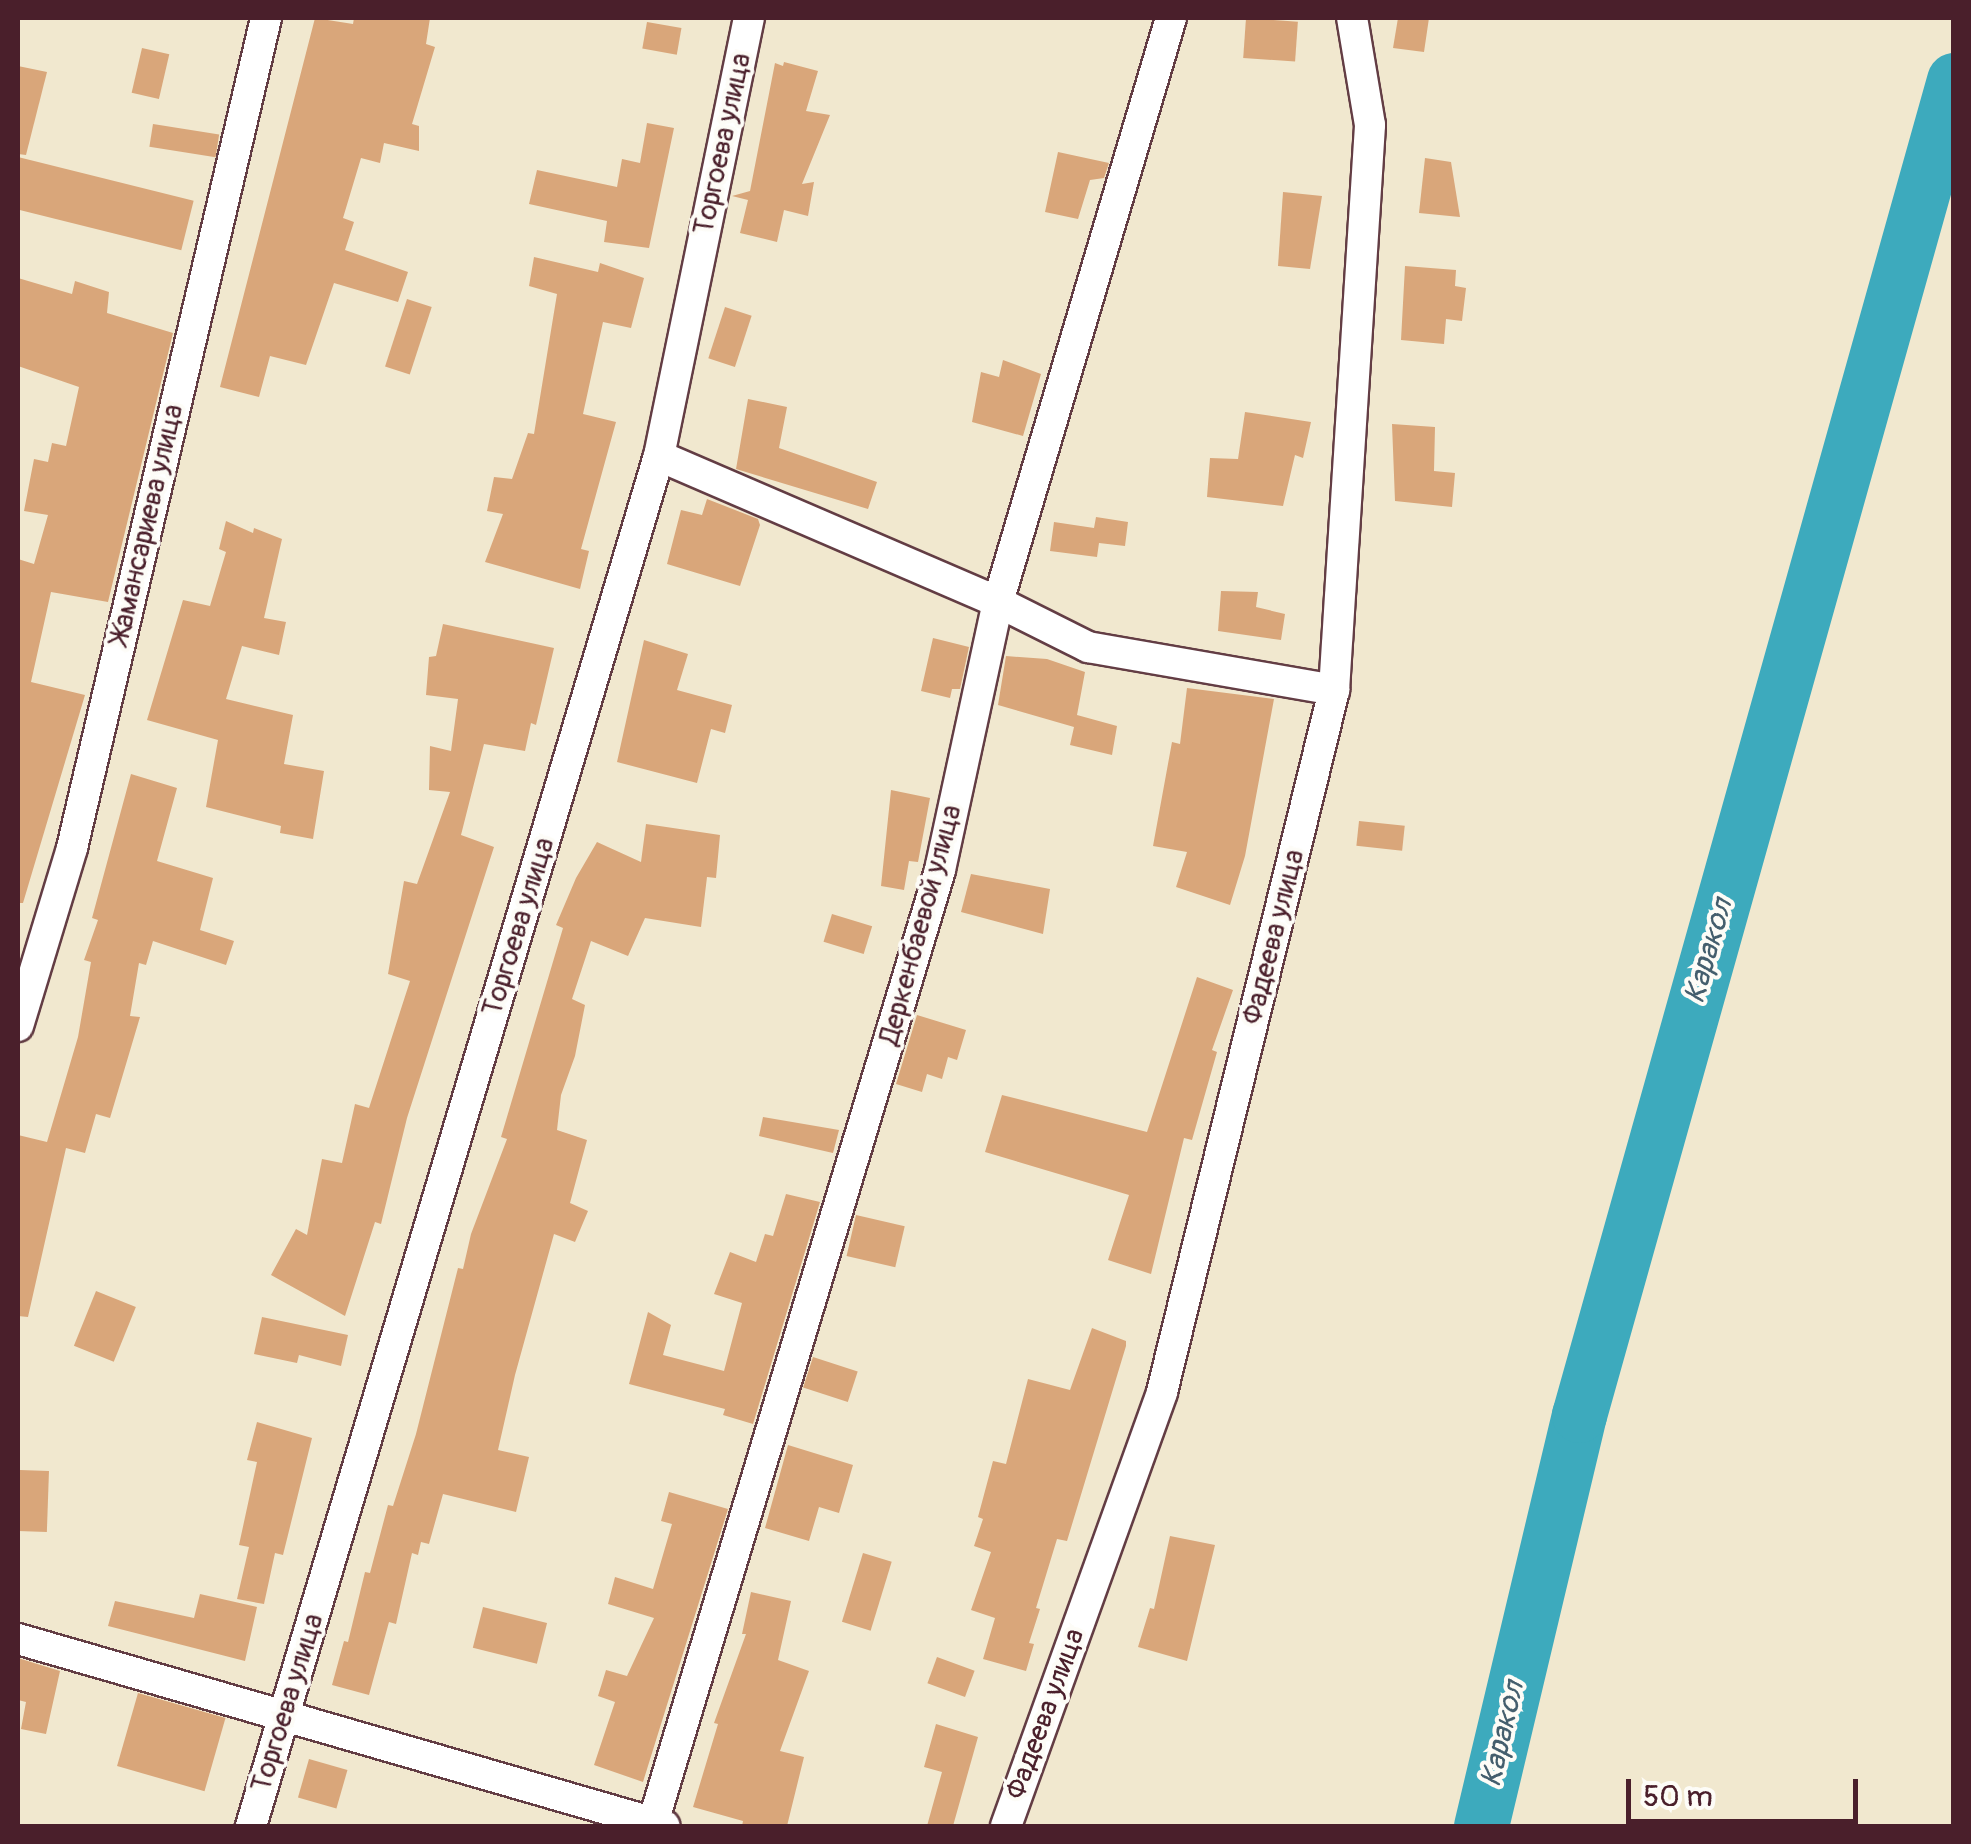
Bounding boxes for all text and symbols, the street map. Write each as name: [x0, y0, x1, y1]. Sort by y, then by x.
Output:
street label: Торгоева улица: [687, 50, 759, 238]
street label: Жамансариева улица: [103, 401, 191, 647]
street label: Деркенбаевой улица: [873, 801, 969, 1049]
street label: Торгоева улица: [476, 834, 562, 1020]
street label: Фадеева улица: [1236, 846, 1312, 1028]
water label: Каракол: [1677, 895, 1741, 1007]
street label: Торгоева улица: [245, 1610, 331, 1796]
street label: Фадеева улица: [1000, 1624, 1092, 1804]
water label: Каракол: [1473, 1678, 1533, 1790]
scale bar: [1631, 1759, 1864, 1821]
text: 50 m: [1643, 1778, 1713, 1815]

